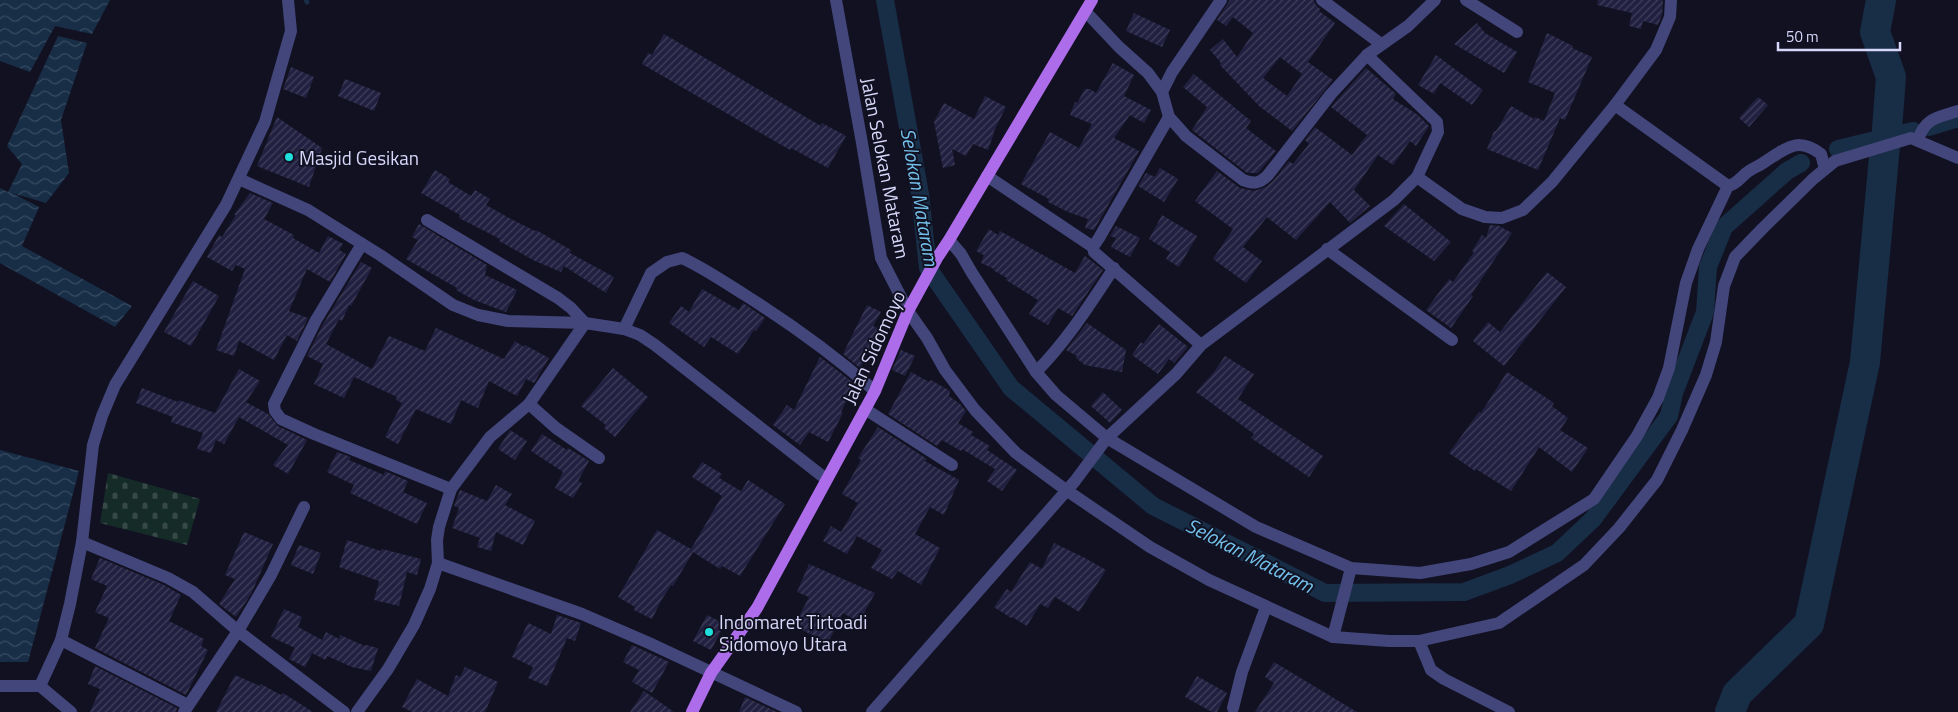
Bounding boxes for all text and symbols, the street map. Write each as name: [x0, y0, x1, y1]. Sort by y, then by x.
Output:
scale bar: [1778, 20, 1900, 52]
text: 50 m: [1786, 25, 1819, 48]
street label: Jalan Selokan Mataram: [854, 75, 918, 261]
water label: Selokan Mataram: [893, 125, 947, 269]
place label: Masjid Gesikan: [299, 143, 419, 172]
marker: Masjid Gesikan: [283, 151, 295, 163]
street label: Jalan Sidomoyo: [834, 285, 912, 409]
water label: Selokan Mataram: [1181, 509, 1320, 601]
place label: Indomaret Tirtoadi Sidomoyo Utara: [719, 607, 867, 658]
marker: Indomaret Tirtoadi Sidomoyo Utara: [703, 626, 715, 638]

